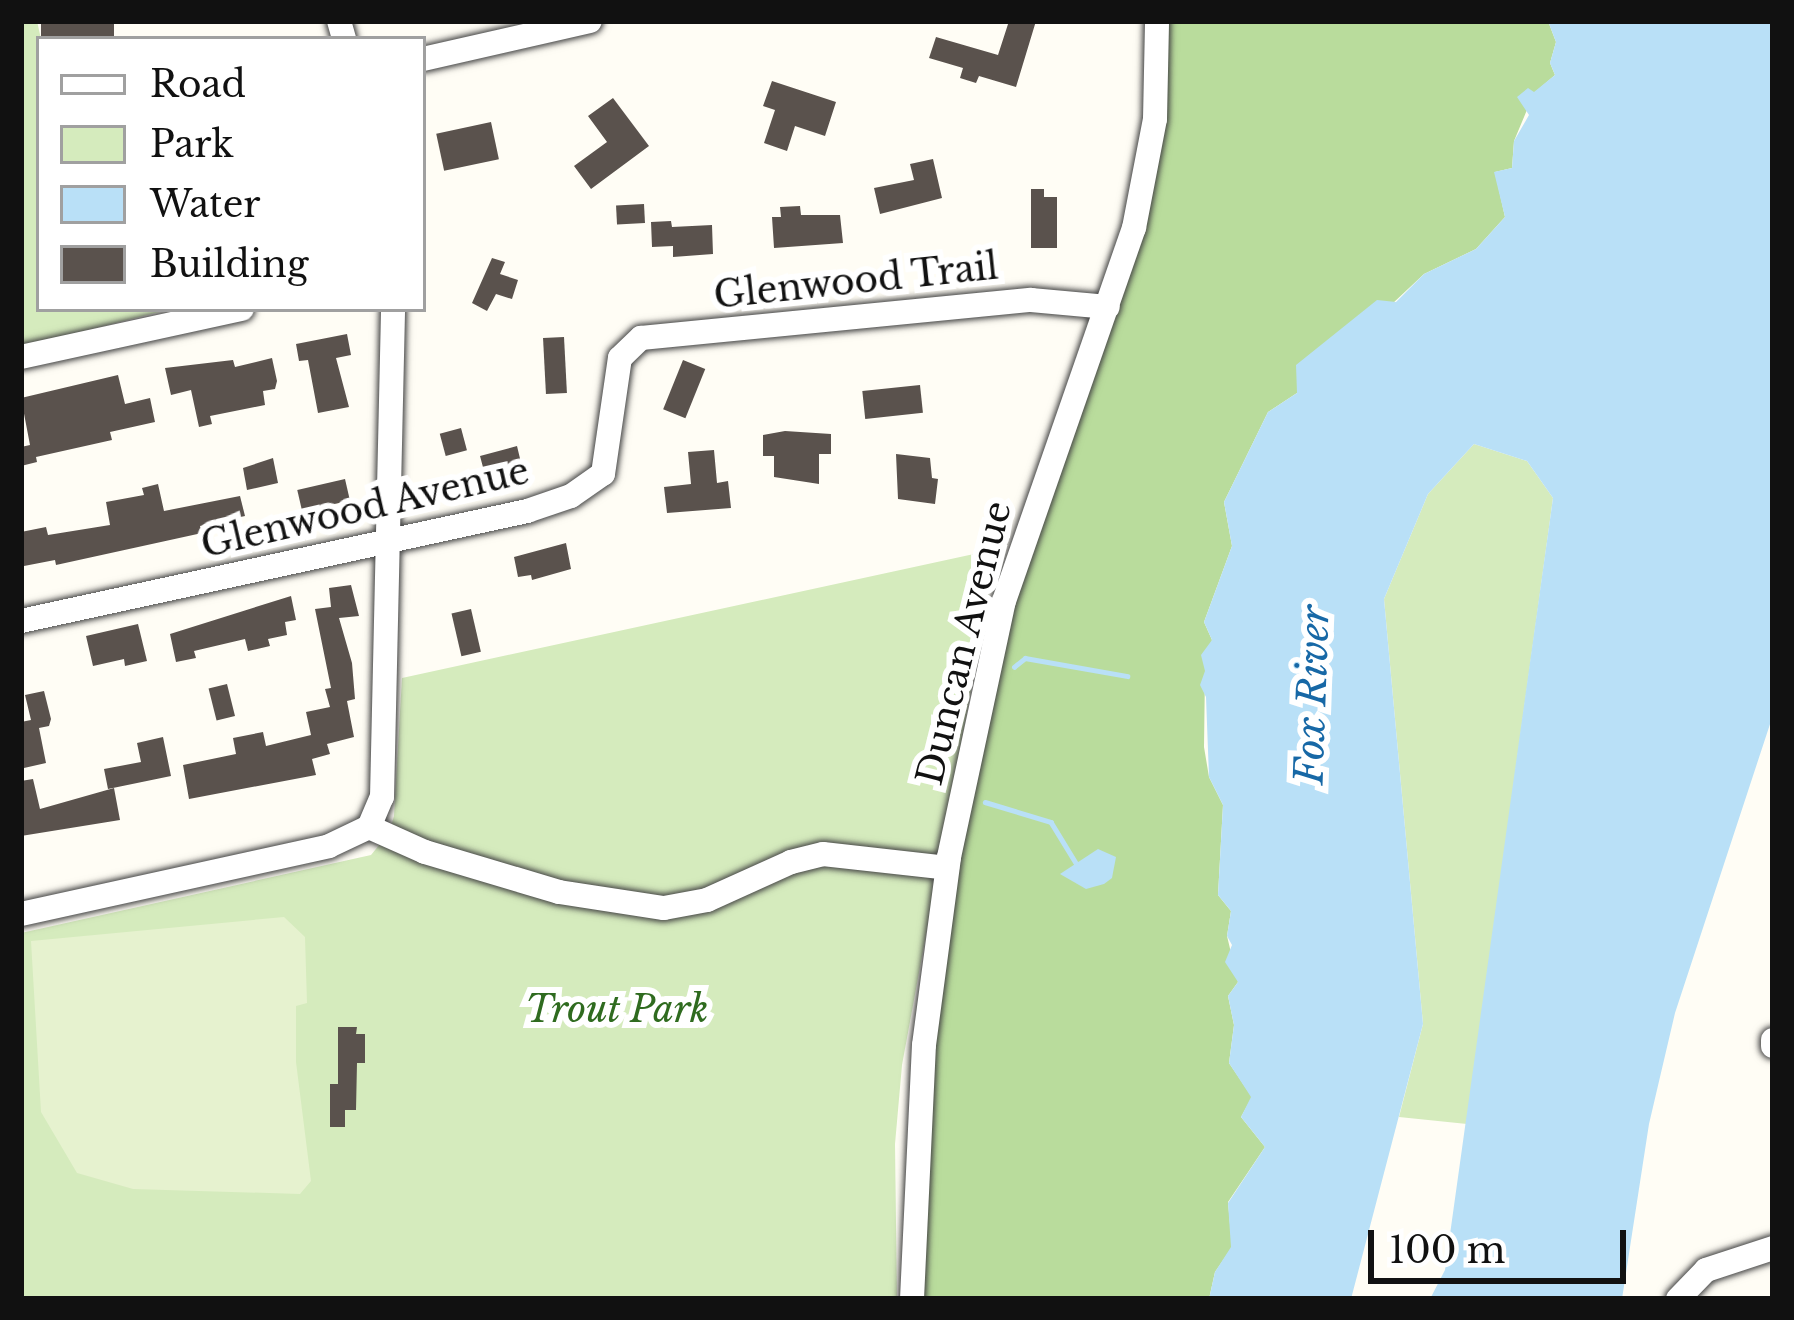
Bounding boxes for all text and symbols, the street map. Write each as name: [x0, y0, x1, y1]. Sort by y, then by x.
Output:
legend: [36, 36, 426, 312]
text: Road: [150, 62, 246, 107]
text: Park: [150, 122, 234, 167]
text: Water: [150, 182, 261, 227]
text: Building: [150, 242, 308, 287]
street label: Glenwood Trail: [711, 245, 1001, 317]
street label: Glenwood Avenue: [196, 449, 534, 567]
street label: Duncan Avenue: [908, 496, 1020, 790]
water label: Fox River: [1286, 605, 1340, 785]
park label: Trout Park: [525, 988, 709, 1032]
scale bar: [1374, 1206, 1632, 1280]
text: 100 m: [1389, 1228, 1505, 1273]

